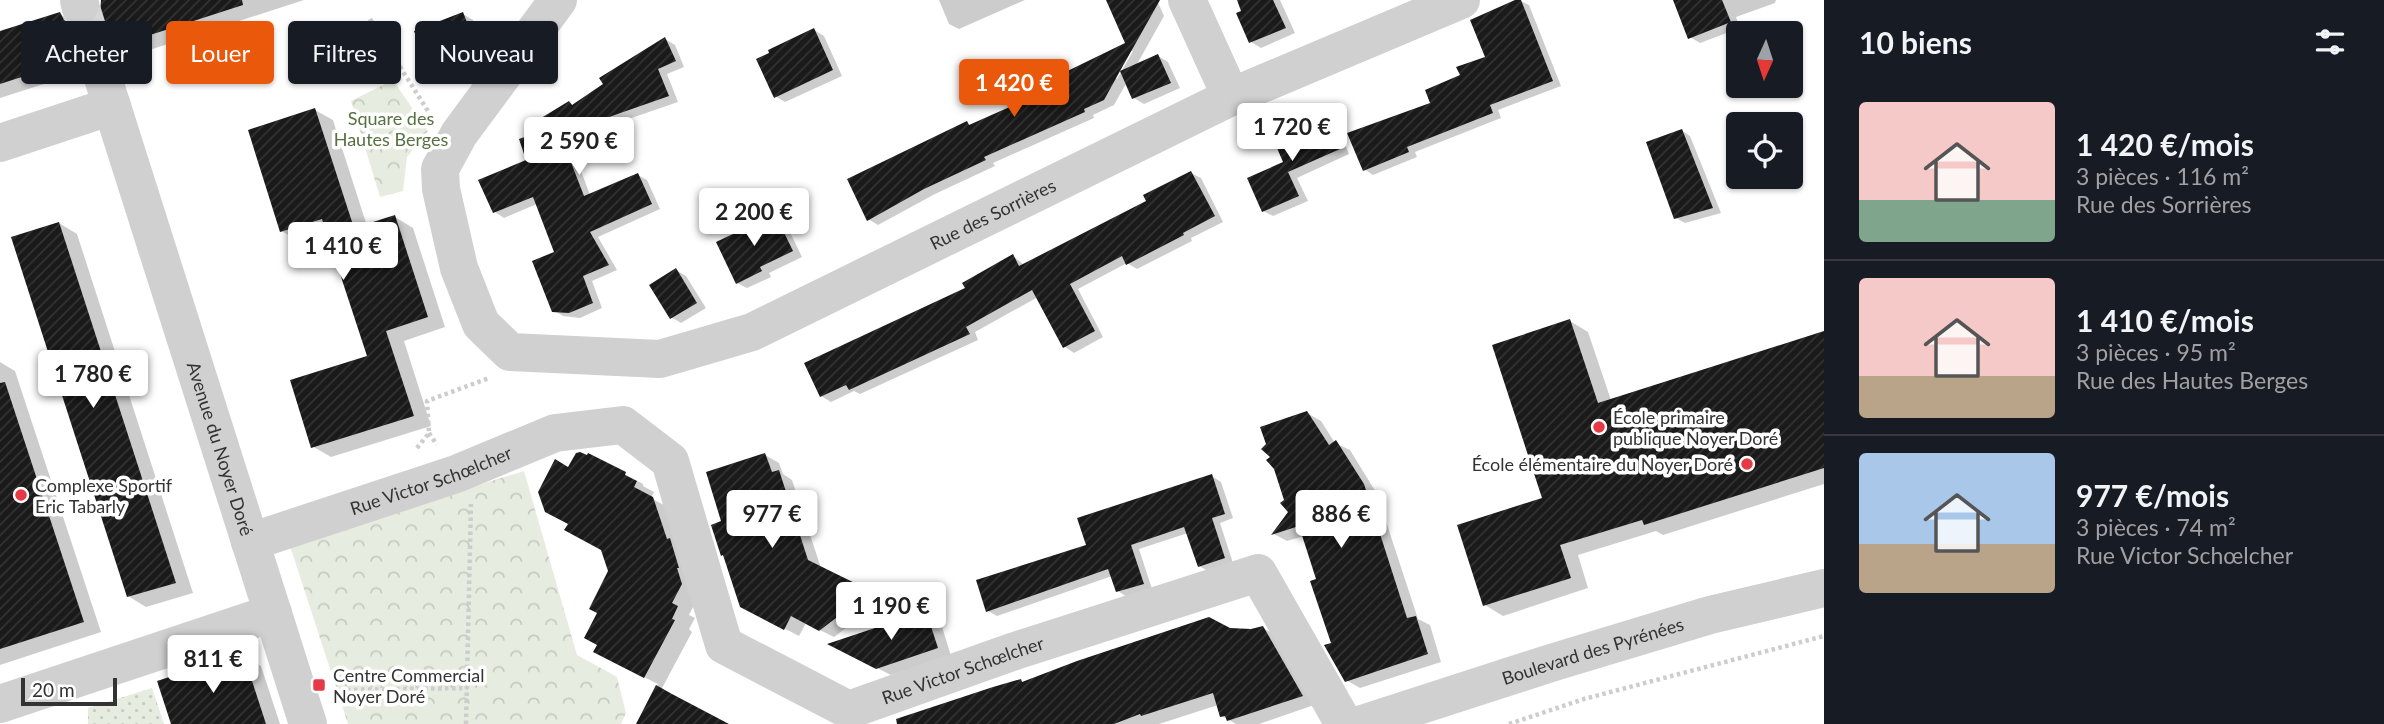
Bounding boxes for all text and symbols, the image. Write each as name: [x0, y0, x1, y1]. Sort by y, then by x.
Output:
chip: Acheter: [21, 21, 152, 84]
chip: Louer: [166, 21, 274, 84]
chip: Filtres: [288, 21, 401, 84]
chip: Nouveau: [415, 21, 558, 84]
north arrow: [1726, 21, 1802, 98]
map controls: [1726, 21, 1803, 189]
icon: filters: [2311, 23, 2349, 61]
text: 10 biens: [1859, 24, 1972, 60]
pin: 1 420 €: [949, 60, 1079, 119]
text: 1 420 €: [975, 68, 1053, 96]
pin: 1 720 €: [1227, 104, 1357, 163]
park label: Square des Hautes Berges: [334, 107, 449, 150]
text: 1 720 €: [1253, 112, 1331, 140]
button: locate: [1726, 112, 1803, 189]
pin: 2 590 €: [514, 118, 644, 177]
text: 2 590 €: [540, 126, 618, 154]
text: 1 420 €/mois: [2076, 126, 2254, 162]
icon: home: [1915, 130, 1999, 214]
text: 3 pièces · 116 m²: [2076, 162, 2249, 190]
street label: Rue des Sorrières: [926, 174, 1059, 254]
pin: 2 200 €: [689, 188, 819, 248]
text: Rue des Sorrières: [2076, 190, 2252, 218]
text: 2 200 €: [715, 197, 793, 225]
pin: 1 410 €: [278, 222, 408, 282]
text: 1 410 €: [304, 231, 382, 259]
text: 1 410 €/mois: [2076, 302, 2254, 338]
icon: home: [1915, 306, 1999, 390]
text: 3 pièces · 95 m²: [2076, 338, 2236, 366]
pin: 1 780 €: [28, 350, 158, 410]
text: 1 780 €: [54, 359, 132, 387]
street label: Avenue du Noyer Doré: [183, 359, 258, 538]
text: Rue des Hautes Berges: [2076, 366, 2308, 394]
place label: École primaire publique Noyer Doré: [1613, 406, 1778, 449]
marker: École primaire publique Noyer Doré: [1591, 419, 1607, 435]
street label: Rue Victor Schœlcher: [347, 441, 515, 519]
place label: École élémentaire du Noyer Doré: [1472, 453, 1733, 475]
marker: École élémentaire du Noyer Doré: [1739, 456, 1755, 472]
place label: Complexe Sportif Eric Tabarly: [35, 474, 173, 517]
text: 977 €/mois: [2076, 477, 2229, 513]
icon: home: [1915, 481, 1999, 565]
marker: Complexe Sportif Eric Tabarly: [13, 487, 29, 503]
pin: 977 €: [723, 490, 821, 550]
pin: 886 €: [1292, 490, 1390, 550]
text: 977 €: [743, 499, 801, 527]
text: 886 €: [1312, 499, 1370, 527]
text: 3 pièces · 74 m²: [2076, 513, 2236, 541]
text: Rue Victor Schœlcher: [2076, 541, 2293, 569]
pin: 1 190 €: [826, 582, 956, 642]
text: 1 190 €: [852, 591, 930, 619]
street label: Boulevard des Pyrénées: [1499, 613, 1686, 689]
street label: Rue Victor Schœlcher: [879, 631, 1047, 708]
pin: 811 €: [164, 636, 262, 695]
text: 811 €: [184, 644, 242, 672]
place label: Centre Commercial Noyer Doré: [333, 664, 484, 707]
scale bar: [21, 675, 117, 707]
marker: Centre Commercial Noyer Doré: [311, 677, 327, 693]
text: 20 m: [32, 678, 75, 701]

